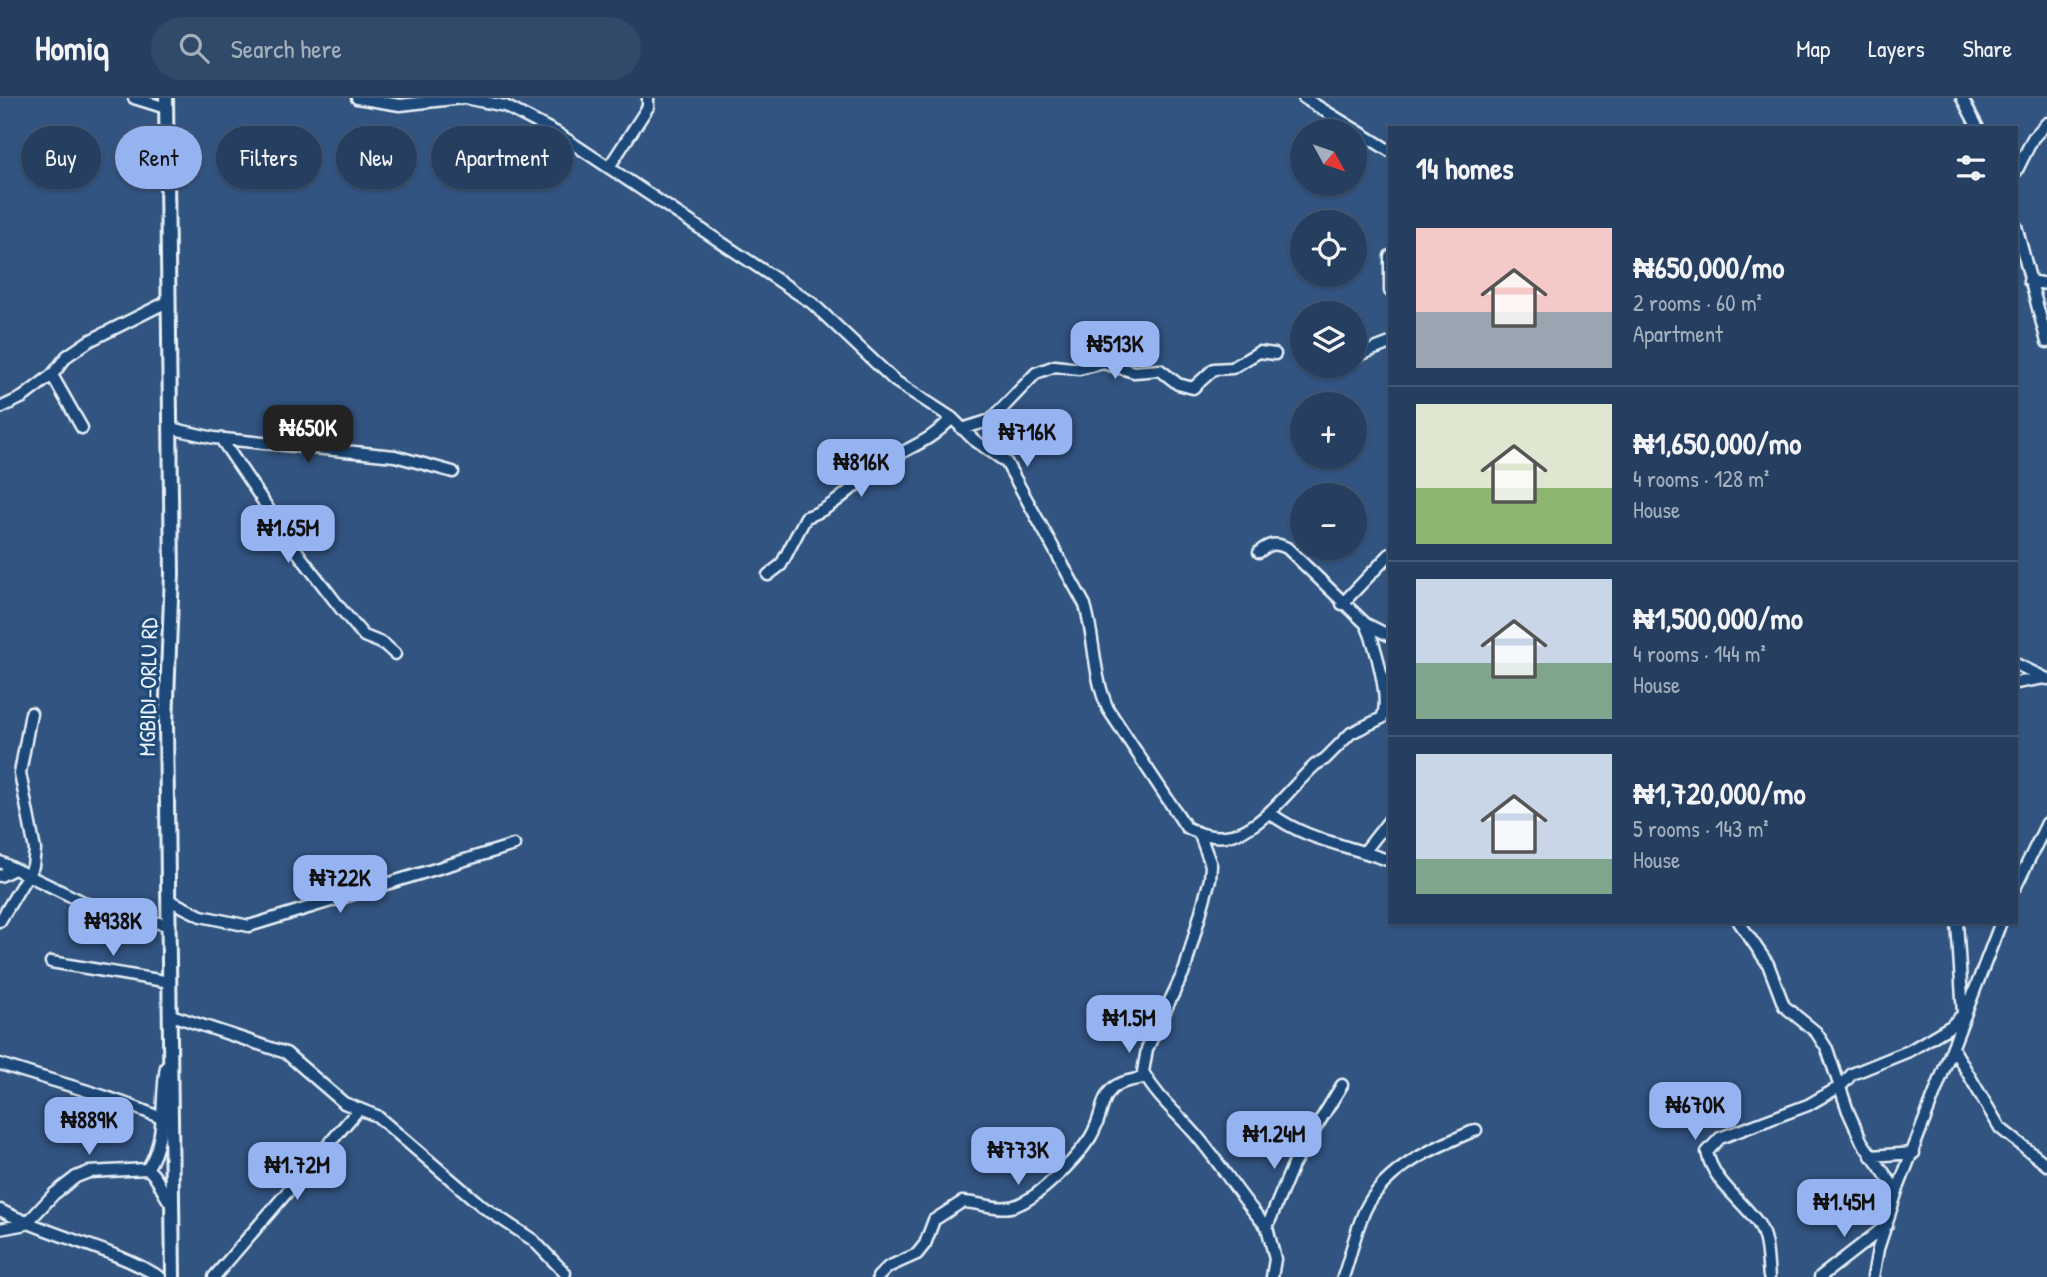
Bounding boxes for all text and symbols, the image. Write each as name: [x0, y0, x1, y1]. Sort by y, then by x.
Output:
search box: [151, 17, 641, 80]
text: Homiq: [35, 26, 109, 70]
icon: search: [175, 29, 213, 67]
text: Search here: [231, 31, 342, 66]
text: Map: [1796, 32, 1830, 64]
text: Layers: [1868, 32, 1925, 64]
text: Share: [1963, 32, 2012, 64]
north arrow: [1290, 119, 1367, 196]
map controls: [1290, 119, 1367, 560]
chip: Buy: [21, 126, 101, 189]
chip: Rent: [115, 126, 202, 189]
chip: Filters: [216, 126, 322, 189]
chip: New: [336, 126, 417, 189]
chip: Apartment: [431, 126, 573, 189]
text: 14 homes: [1416, 148, 1514, 188]
icon: filters: [1952, 149, 1990, 187]
button: locate: [1290, 210, 1367, 287]
text: ₦650,000/mo: [1633, 247, 1784, 287]
icon: home: [1472, 256, 1556, 340]
text: 2 rooms · 60 m²: [1633, 287, 1762, 318]
button: layers: [1290, 301, 1367, 378]
text: Apartment: [1633, 318, 1723, 349]
pin: ₦513K: [1066, 322, 1164, 381]
text: ₦513K: [1086, 328, 1144, 359]
button: +: [1290, 392, 1367, 469]
pin: ₦650K: [259, 406, 357, 465]
pin: ₦716K: [978, 410, 1076, 469]
text: ₦650K: [279, 412, 337, 443]
text: ₦716K: [998, 416, 1056, 447]
text: ₦1,650,000/mo: [1633, 423, 1801, 463]
icon: home: [1472, 432, 1556, 516]
pin: ₦816K: [812, 440, 910, 499]
text: ₦816K: [833, 446, 889, 477]
text: 4 rooms · 128 m²: [1633, 463, 1769, 494]
button: −: [1290, 483, 1367, 560]
text: House: [1633, 494, 1680, 525]
pin: ₦1.65M: [231, 505, 345, 565]
text: ₦1.65M: [257, 512, 319, 543]
text: ₦1,500,000/mo: [1633, 598, 1803, 638]
icon: home: [1472, 607, 1556, 691]
street label: MGBIDI-ORLU RD: [131, 617, 164, 757]
text: 4 rooms · 144 m²: [1633, 638, 1766, 669]
text: House: [1633, 669, 1680, 700]
text: ₦1,720,000/mo: [1633, 773, 1806, 813]
icon: home: [1472, 782, 1556, 866]
text: 5 rooms · 143 m²: [1633, 813, 1769, 844]
text: House: [1633, 844, 1680, 875]
pin: ₦722K: [291, 856, 389, 915]
text: ₦722K: [309, 862, 371, 893]
pin: ₦938K: [64, 898, 162, 958]
text: ₦938K: [84, 905, 142, 936]
pin: ₦1.5M: [1080, 996, 1178, 1055]
text: ₦1.5M: [1102, 1002, 1156, 1033]
pin: ₦670K: [1646, 1082, 1744, 1142]
text: ₦670K: [1665, 1089, 1725, 1120]
pin: ₦889K: [40, 1098, 138, 1157]
text: ₦889K: [61, 1104, 118, 1135]
pin: ₦1.24M: [1217, 1112, 1331, 1171]
text: ₦1.24M: [1243, 1118, 1305, 1149]
pin: ₦773K: [969, 1128, 1067, 1187]
text: ₦773K: [987, 1134, 1049, 1165]
pin: ₦1.72M: [240, 1142, 354, 1202]
text: ₦1.72M: [264, 1149, 330, 1180]
pin: ₦1.45M: [1787, 1180, 1901, 1239]
text: ₦1.45M: [1813, 1186, 1875, 1217]

